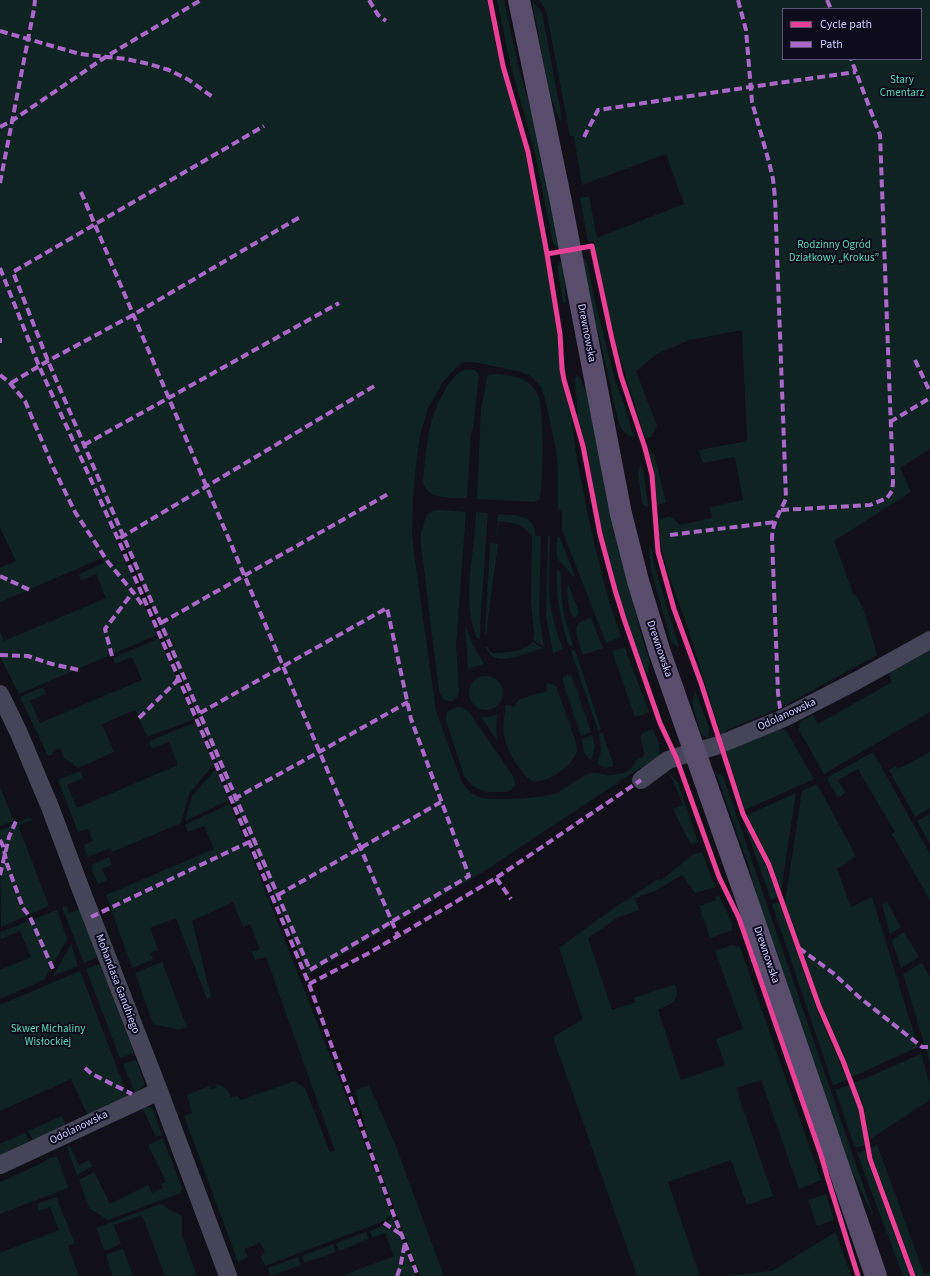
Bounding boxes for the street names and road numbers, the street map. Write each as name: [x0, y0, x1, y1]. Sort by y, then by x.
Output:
street label: Drewnowska: [574, 303, 598, 363]
street label: Drewnowska: [643, 619, 675, 679]
street label: Odolanowska: [756, 696, 818, 734]
street label: Drewnowska: [750, 925, 782, 985]
street label: Mohandasa Gandhiego: [92, 932, 142, 1036]
street label: Odolanowska: [48, 1108, 110, 1148]

